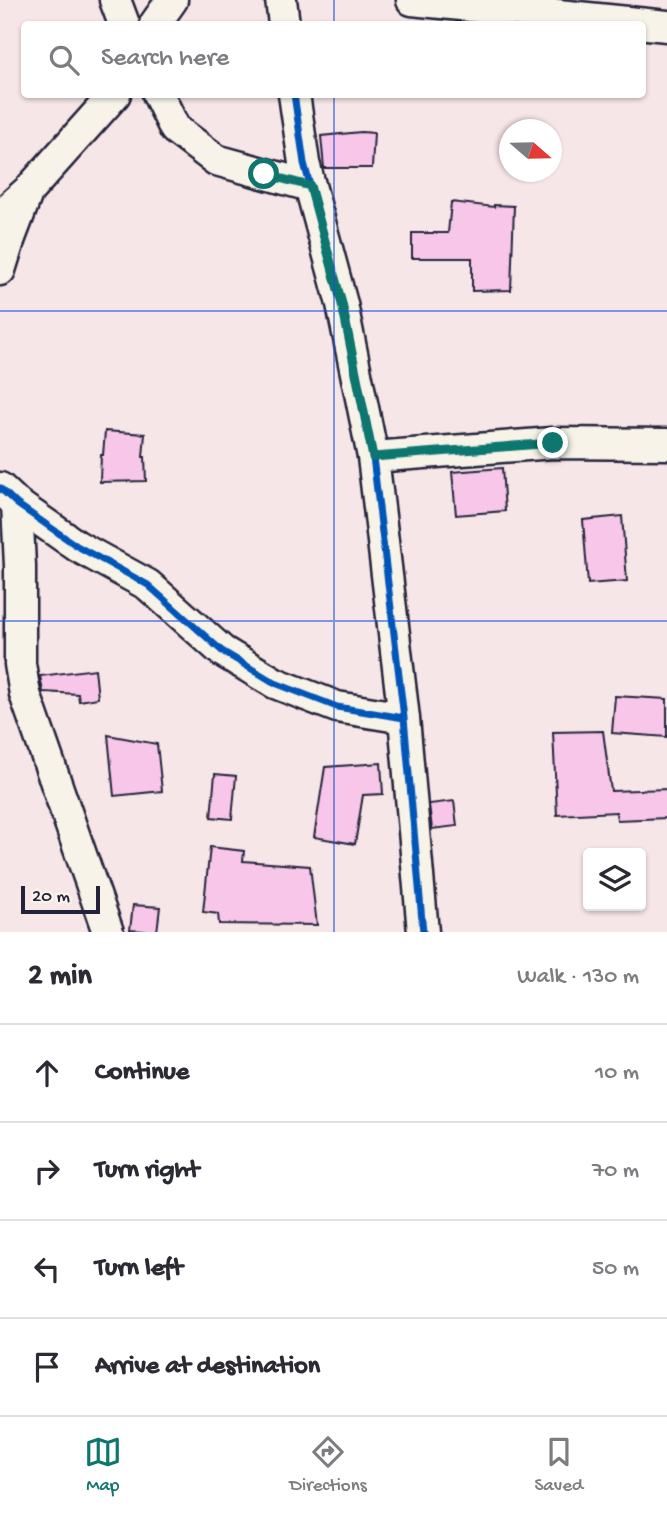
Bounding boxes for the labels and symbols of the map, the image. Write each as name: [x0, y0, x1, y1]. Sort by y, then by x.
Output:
north arrow: [499, 119, 562, 182]
route start: [248, 158, 279, 189]
route end: [537, 427, 568, 458]
scale bar: [21, 883, 100, 915]

